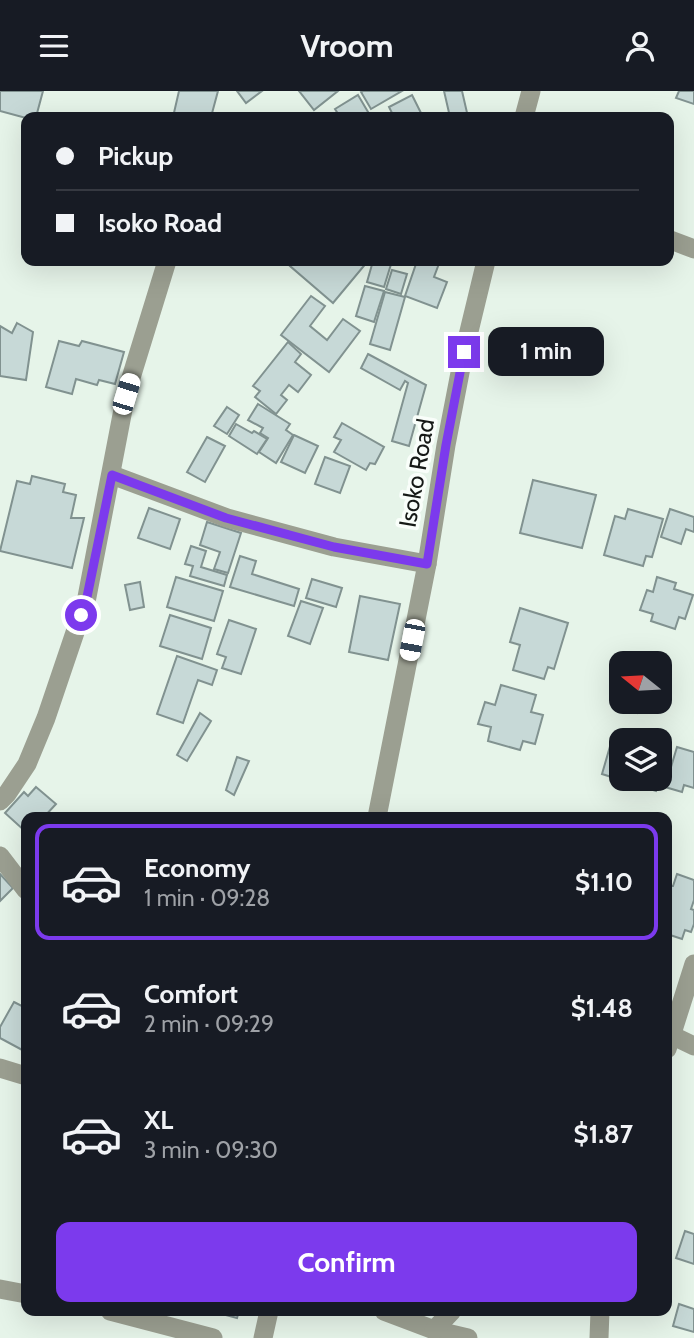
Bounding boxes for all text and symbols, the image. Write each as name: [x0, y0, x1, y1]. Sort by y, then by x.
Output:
text: Vroom: [300, 26, 394, 65]
icon: menu: [35, 27, 73, 65]
icon: person: [621, 27, 659, 65]
text: Pickup: [98, 140, 173, 172]
text: Isoko Road: [98, 207, 222, 239]
callout: 1 min: [489, 327, 604, 377]
route end: [448, 336, 480, 368]
text: 1 min: [520, 337, 572, 365]
car: [110, 371, 143, 417]
street label: Isoko Road: [393, 416, 440, 530]
route start: [65, 599, 97, 631]
car: [398, 617, 427, 663]
north arrow: [609, 651, 672, 714]
map controls: [609, 651, 672, 791]
button: layers: [609, 728, 672, 791]
icon: car: [60, 851, 123, 914]
text: Economy: [144, 852, 250, 884]
text: $1.10: [575, 866, 633, 898]
text: 1 min · 09:28: [144, 884, 270, 912]
icon: car: [60, 977, 123, 1040]
text: Comfort: [144, 978, 238, 1010]
text: $1.48: [571, 992, 633, 1024]
text: 2 min · 09:29: [144, 1010, 274, 1038]
icon: car: [60, 1103, 123, 1166]
text: XL: [144, 1104, 173, 1136]
text: $1.87: [574, 1118, 633, 1150]
text: 3 min · 09:30: [144, 1136, 278, 1164]
button: Confirm: [56, 1222, 637, 1302]

